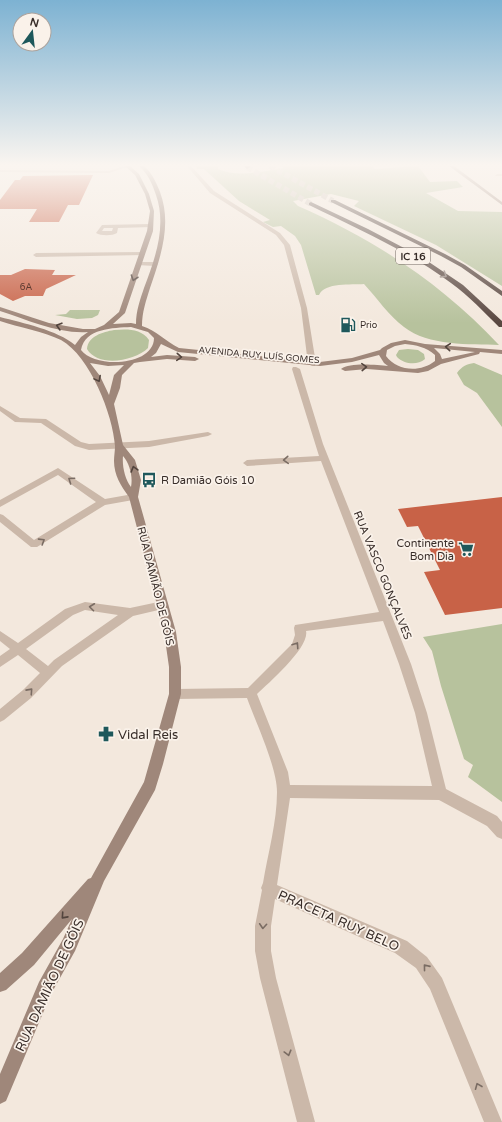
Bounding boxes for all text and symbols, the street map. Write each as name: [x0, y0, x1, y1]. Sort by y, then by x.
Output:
north arrow: [12, 12, 52, 52]
text: N: [29, 15, 40, 30]
road number: IC 16: [396, 248, 430, 264]
one-way arrow: [440, 271, 447, 278]
one-way arrow: [130, 275, 139, 282]
house number: 6A: [20, 282, 32, 293]
fuel station icon: Prio: [339, 316, 357, 334]
place label: Prio: [360, 320, 378, 331]
one-way arrow: [55, 322, 62, 331]
one-way arrow: [445, 343, 451, 352]
street label: AVENIDA RUY LUÍS GOMES: [198, 344, 320, 366]
one-way arrow: [176, 353, 182, 362]
one-way arrow: [361, 363, 367, 371]
one-way arrow: [93, 375, 100, 382]
one-way arrow: [283, 456, 289, 465]
one-way arrow: [130, 466, 139, 473]
bus stop icon: R Damião Góis 10: [140, 471, 158, 489]
place label: R Damião Góis 10: [161, 474, 254, 487]
one-way arrow: [68, 477, 75, 485]
street label: RUA VASCO GONÇALVES: [351, 509, 414, 642]
street label: RUA DAMIÃO DE GÓIS: [134, 525, 178, 647]
place label: Continente Bom Dia: [396, 537, 454, 563]
one-way arrow: [38, 538, 45, 545]
supermarket icon: Continente Bom Dia: [457, 540, 475, 558]
one-way arrow: [89, 603, 95, 612]
one-way arrow: [291, 643, 298, 650]
one-way arrow: [25, 688, 32, 695]
pharmacy icon: Vidal Reis: [97, 725, 115, 743]
place label: Vidal Reis: [118, 727, 178, 743]
street label: PRACETA RUY BELO: [275, 887, 402, 955]
one-way arrow: [62, 911, 69, 918]
street label: RUA DAMIÃO DE GÓIS: [12, 917, 88, 1054]
one-way arrow: [259, 923, 268, 929]
one-way arrow: [423, 965, 430, 972]
one-way arrow: [283, 1050, 291, 1057]
one-way arrow: [475, 1082, 483, 1090]

